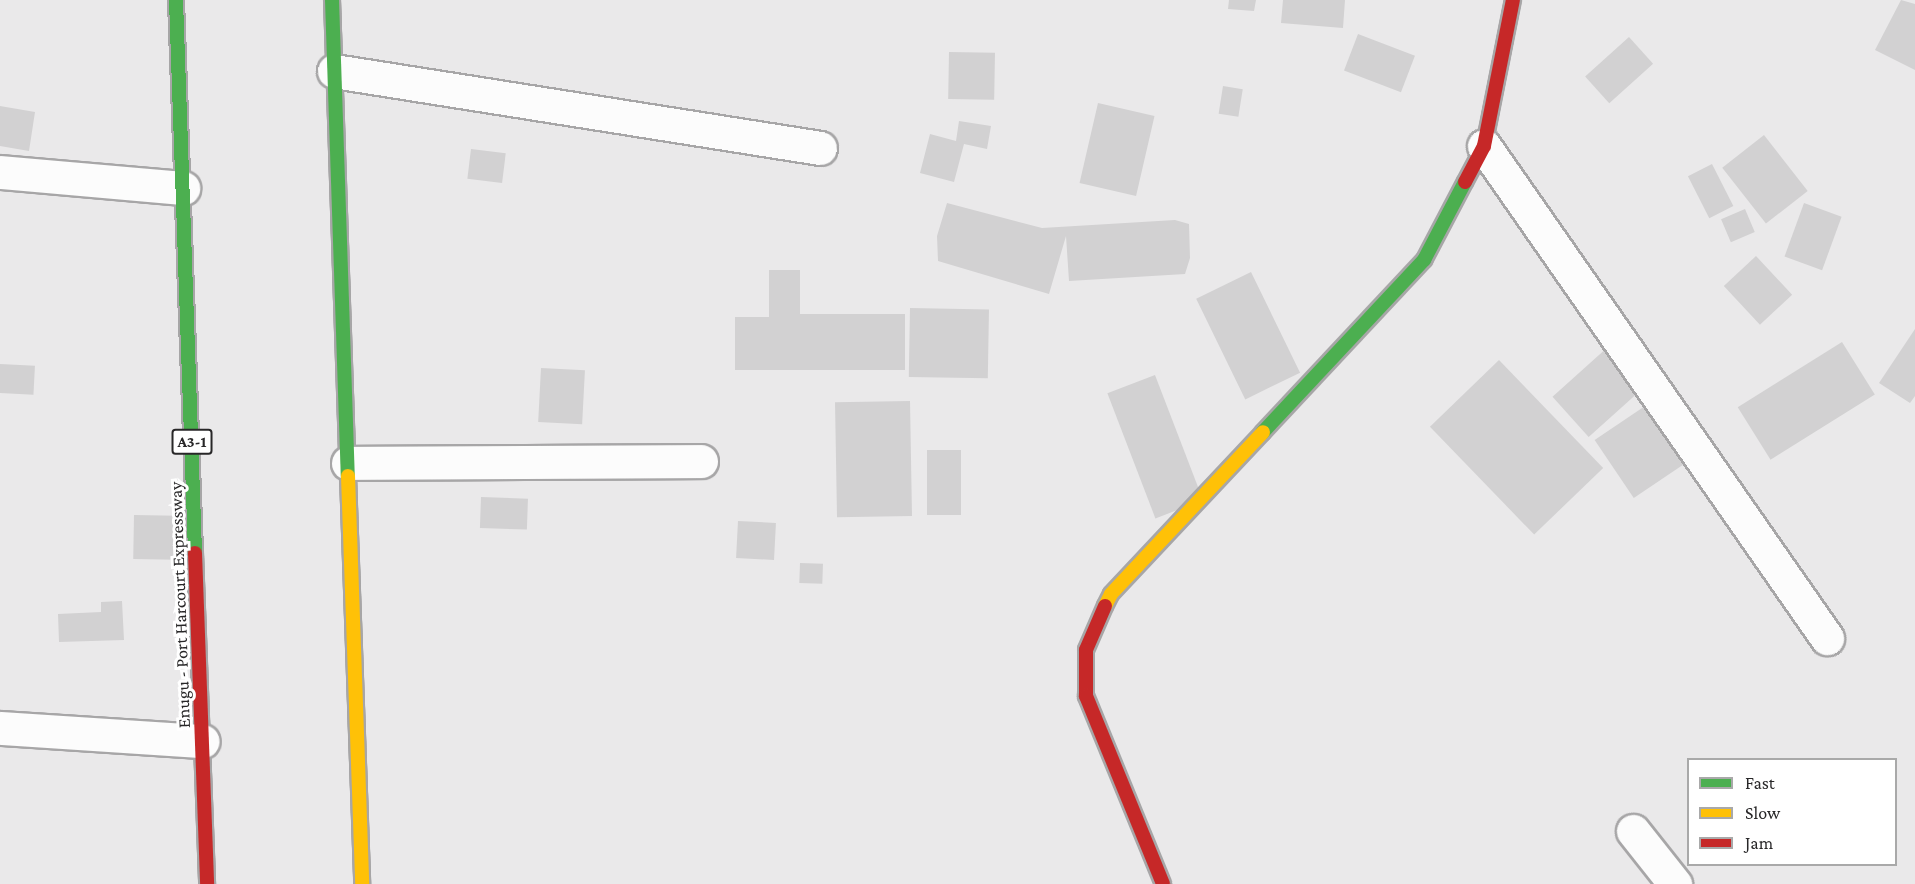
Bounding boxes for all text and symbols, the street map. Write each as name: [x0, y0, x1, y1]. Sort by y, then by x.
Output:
road number: A3-1: [171, 429, 213, 455]
street label: Enugu - Port Harcourt Expressway: [165, 481, 195, 729]
legend: [1687, 758, 1897, 866]
text: Fast: [1745, 773, 1775, 793]
text: Slow: [1745, 803, 1780, 823]
text: Jam: [1745, 833, 1773, 853]

